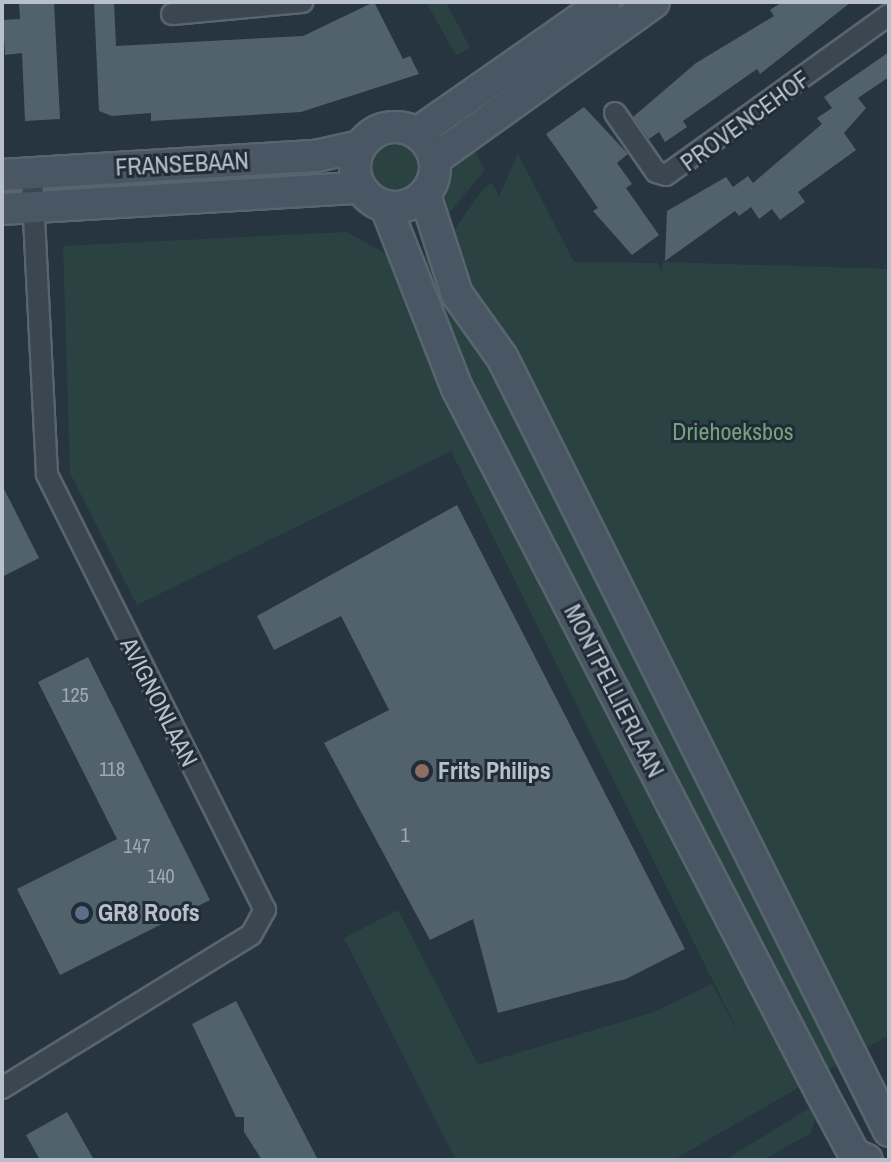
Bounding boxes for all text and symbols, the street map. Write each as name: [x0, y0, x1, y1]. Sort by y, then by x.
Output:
street label: PROVENCEHOF: [675, 65, 815, 177]
street label: FRANSEBAAN: [115, 146, 249, 182]
park label: Driehoeksbos: [672, 418, 794, 446]
street label: MONTPELLIERLAAN: [558, 600, 670, 782]
street label: AVIGNONLAAN: [114, 633, 204, 771]
house number: 125: [61, 682, 89, 706]
house number: 118: [99, 756, 125, 780]
place label: Frits Philips: [438, 757, 551, 785]
marker: Frits Philips: [413, 762, 431, 780]
house number: 1: [400, 822, 410, 846]
house number: 147: [123, 833, 151, 857]
house number: 140: [147, 863, 175, 887]
place label: GR8 Roofs: [98, 899, 200, 927]
marker: GR8 Roofs: [73, 904, 91, 922]

